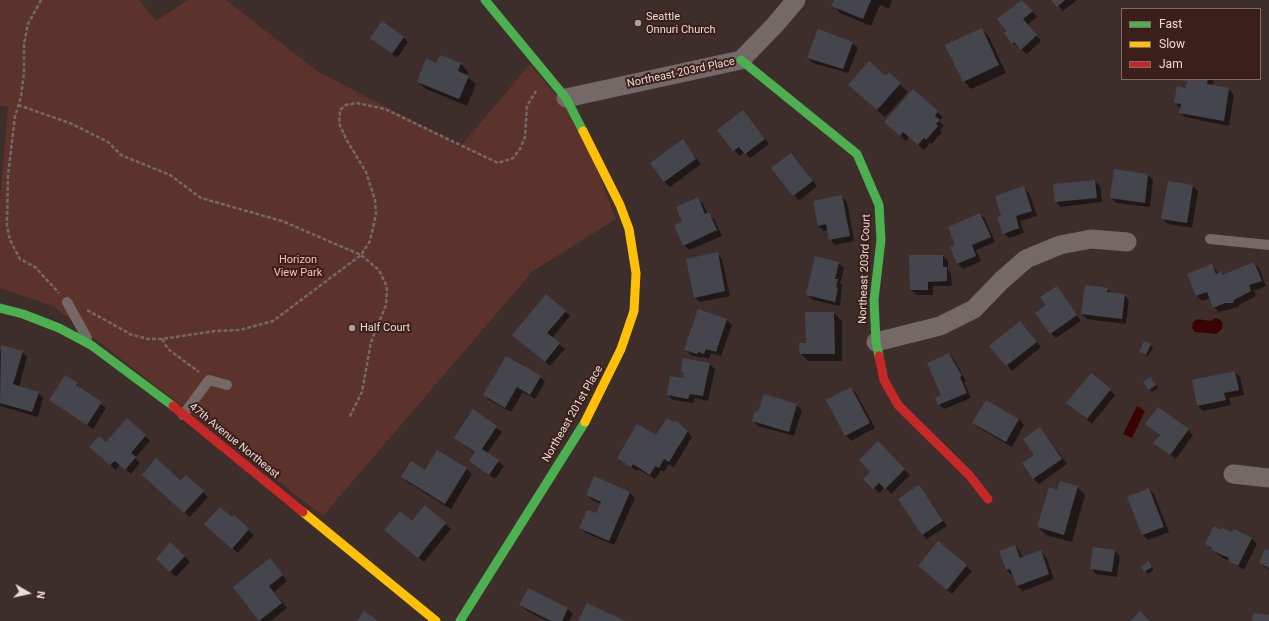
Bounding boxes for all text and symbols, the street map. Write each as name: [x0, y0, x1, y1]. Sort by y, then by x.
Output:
legend: [1121, 8, 1261, 80]
place label: Seattle Onnuri Church: [646, 10, 716, 36]
text: Fast: [1159, 17, 1182, 31]
marker: Seattle Onnuri Church: [633, 18, 643, 28]
text: Slow: [1159, 37, 1185, 51]
street label: Northeast 203rd Place: [626, 55, 736, 91]
text: Jam: [1159, 57, 1183, 71]
street label: Northeast 203rd Court: [856, 214, 874, 324]
park label: Horizon View Park: [274, 253, 322, 279]
place label: Half Court: [360, 321, 410, 335]
marker: Half Court: [347, 323, 357, 333]
street label: Northeast 201st Place: [540, 363, 606, 465]
street label: 47th Avenue Northeast: [186, 401, 282, 481]
north arrow: [8, 573, 48, 613]
text: N: [33, 590, 47, 600]

